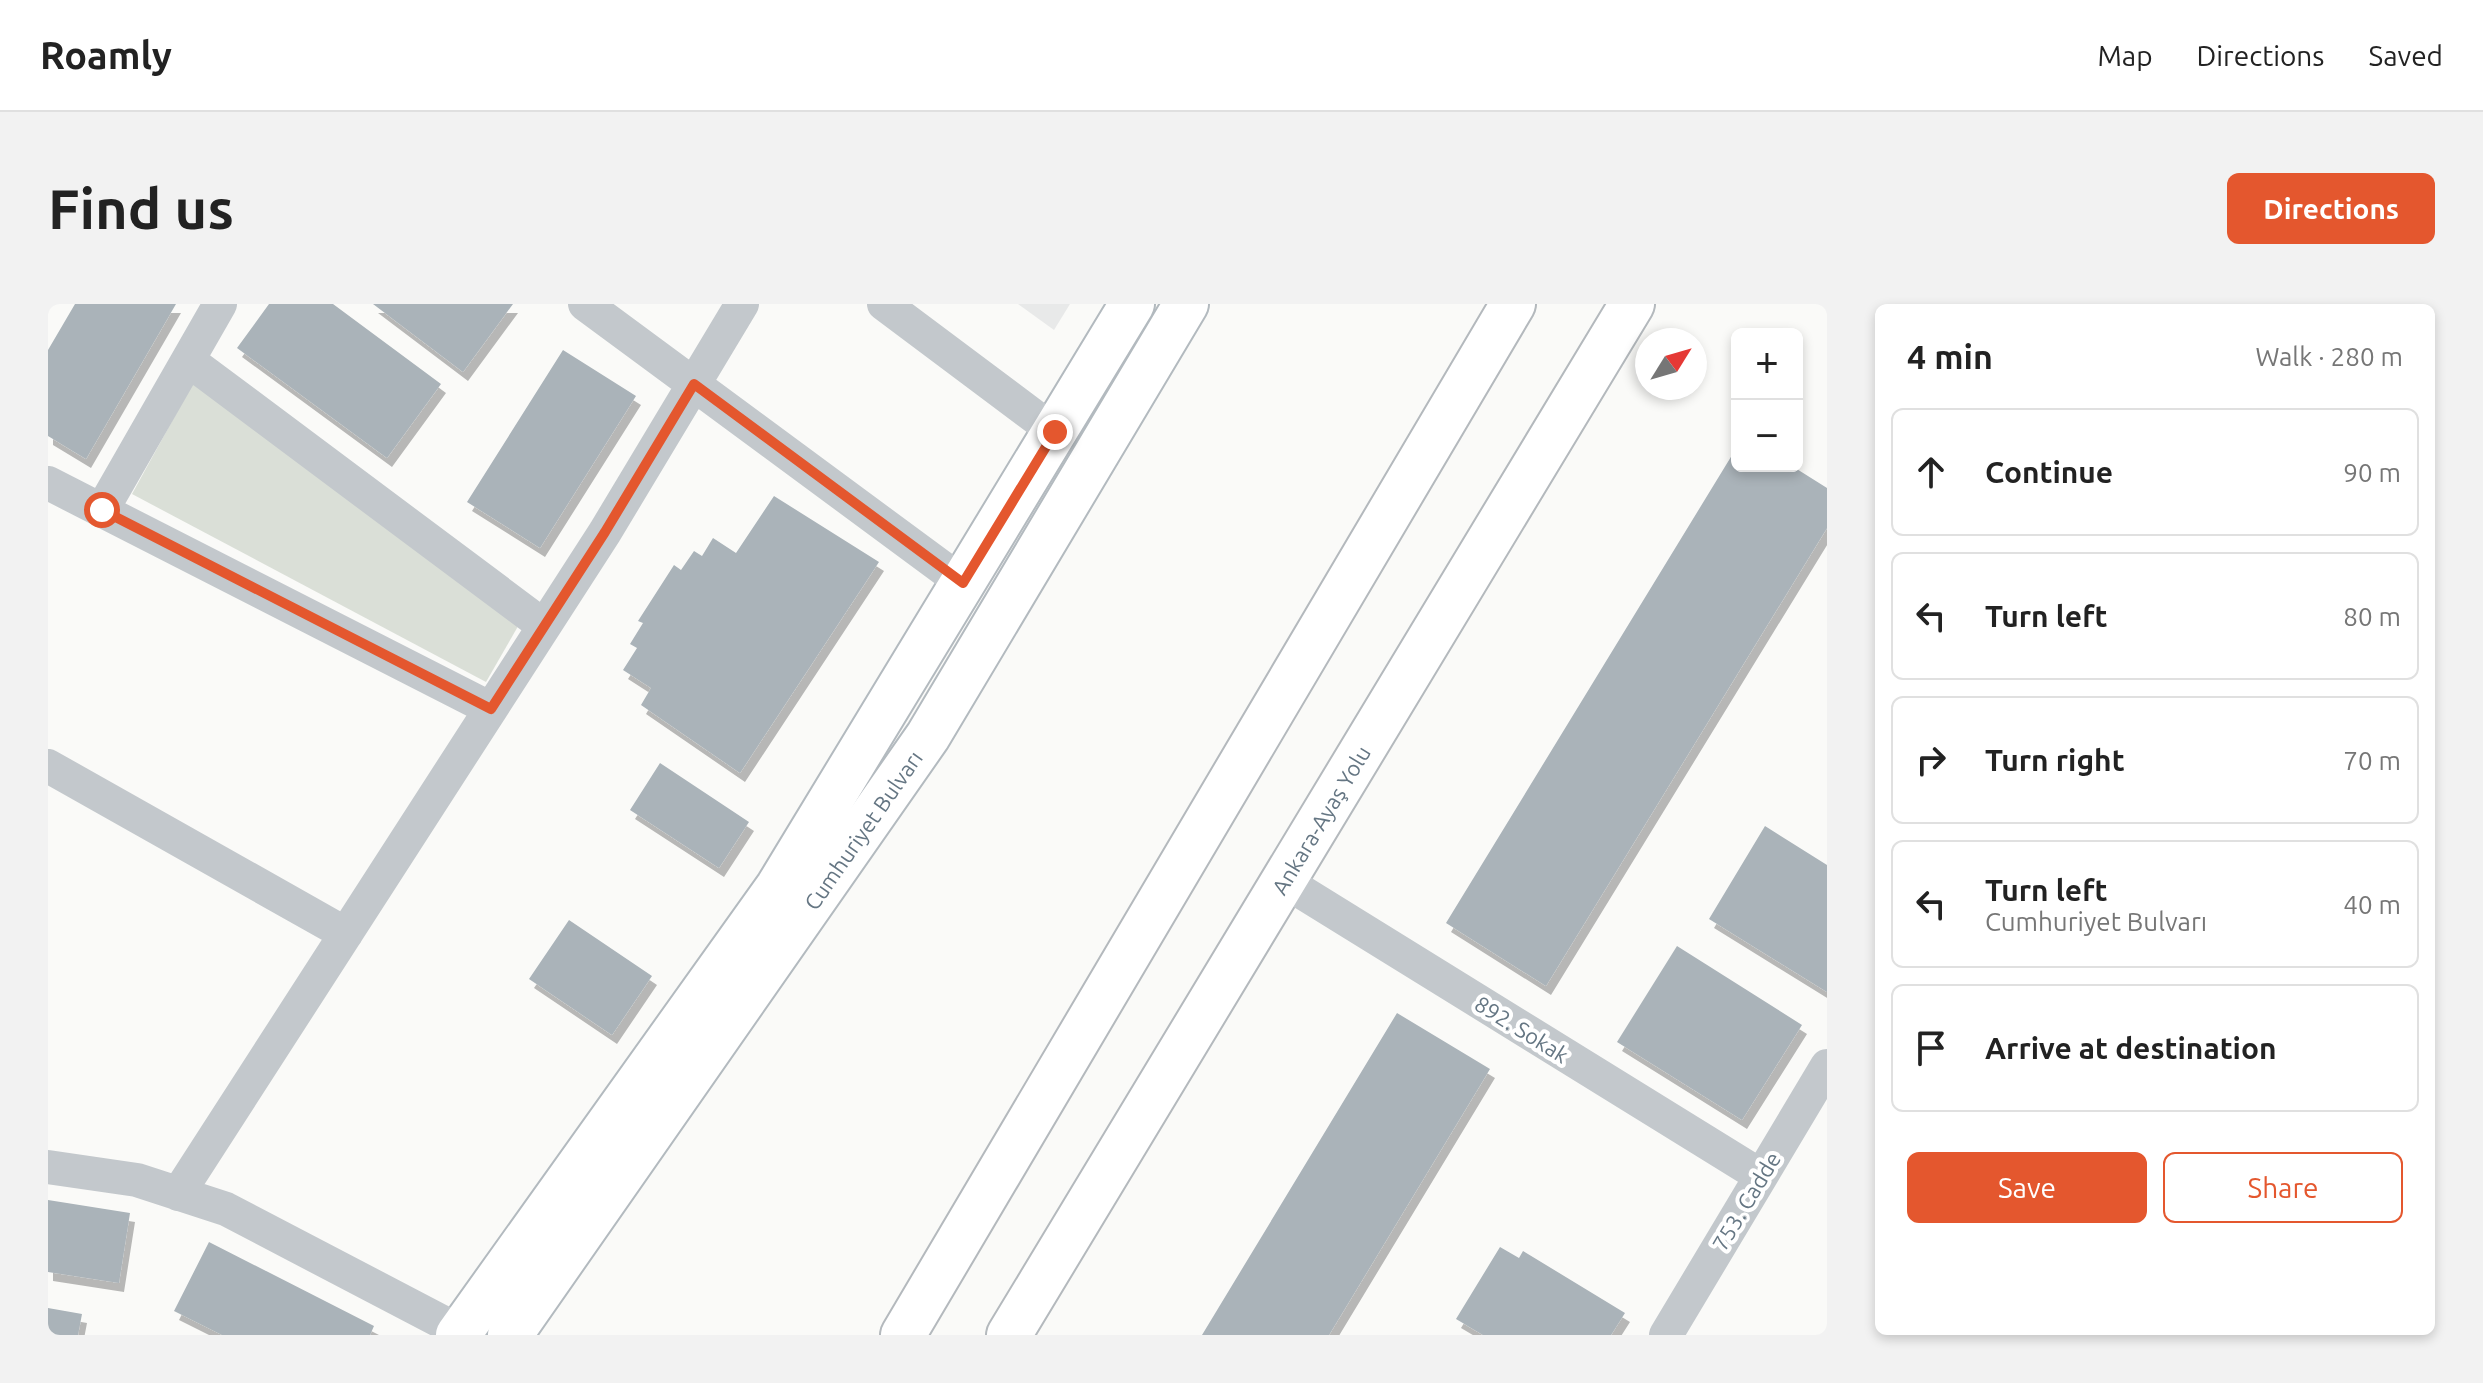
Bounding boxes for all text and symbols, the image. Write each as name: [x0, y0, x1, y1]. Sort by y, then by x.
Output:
text: Roamly: [40, 34, 172, 76]
text: Map: [2097, 40, 2153, 71]
text: Directions: [2197, 40, 2324, 71]
text: Saved: [2368, 40, 2443, 71]
button: Directions: [2227, 173, 2435, 244]
text: Find us: [48, 177, 234, 240]
north arrow: [1635, 328, 1707, 400]
map controls: [1731, 328, 1803, 472]
button: +: [1731, 328, 1803, 400]
text: 4 min: [1907, 337, 1993, 375]
text: Walk · 280 m: [2255, 342, 2403, 371]
button: −: [1731, 400, 1803, 472]
route end: [1037, 414, 1073, 450]
icon: ahead: [1909, 450, 1953, 494]
text: Continue: [1985, 455, 2113, 489]
text: 90 m: [2343, 458, 2401, 487]
route start: [84, 492, 120, 528]
icon: left: [1909, 594, 1953, 638]
text: Turn left: [1985, 599, 2107, 633]
text: 80 m: [2343, 602, 2401, 631]
icon: right: [1909, 738, 1953, 782]
street label: Ankara-Ayaş Yolu: [1266, 741, 1375, 899]
text: Turn right: [1985, 743, 2125, 777]
street label: Cumhuriyet Bulvarı: [798, 746, 927, 914]
text: 70 m: [2343, 746, 2401, 775]
text: Turn left: [1985, 873, 2107, 907]
icon: left: [1909, 882, 1953, 926]
text: 40 m: [2343, 890, 2401, 919]
text: Cumhuriyet Bulvarı: [1985, 907, 2207, 936]
street label: 892. Sokak: [1471, 990, 1573, 1068]
icon: arrive: [1909, 1026, 1953, 1070]
text: Arrive at destination: [1985, 1031, 2277, 1065]
street label: 753. Cadde: [1707, 1147, 1785, 1255]
button: Save: [1907, 1152, 2147, 1223]
button: Share: [2163, 1152, 2403, 1223]

